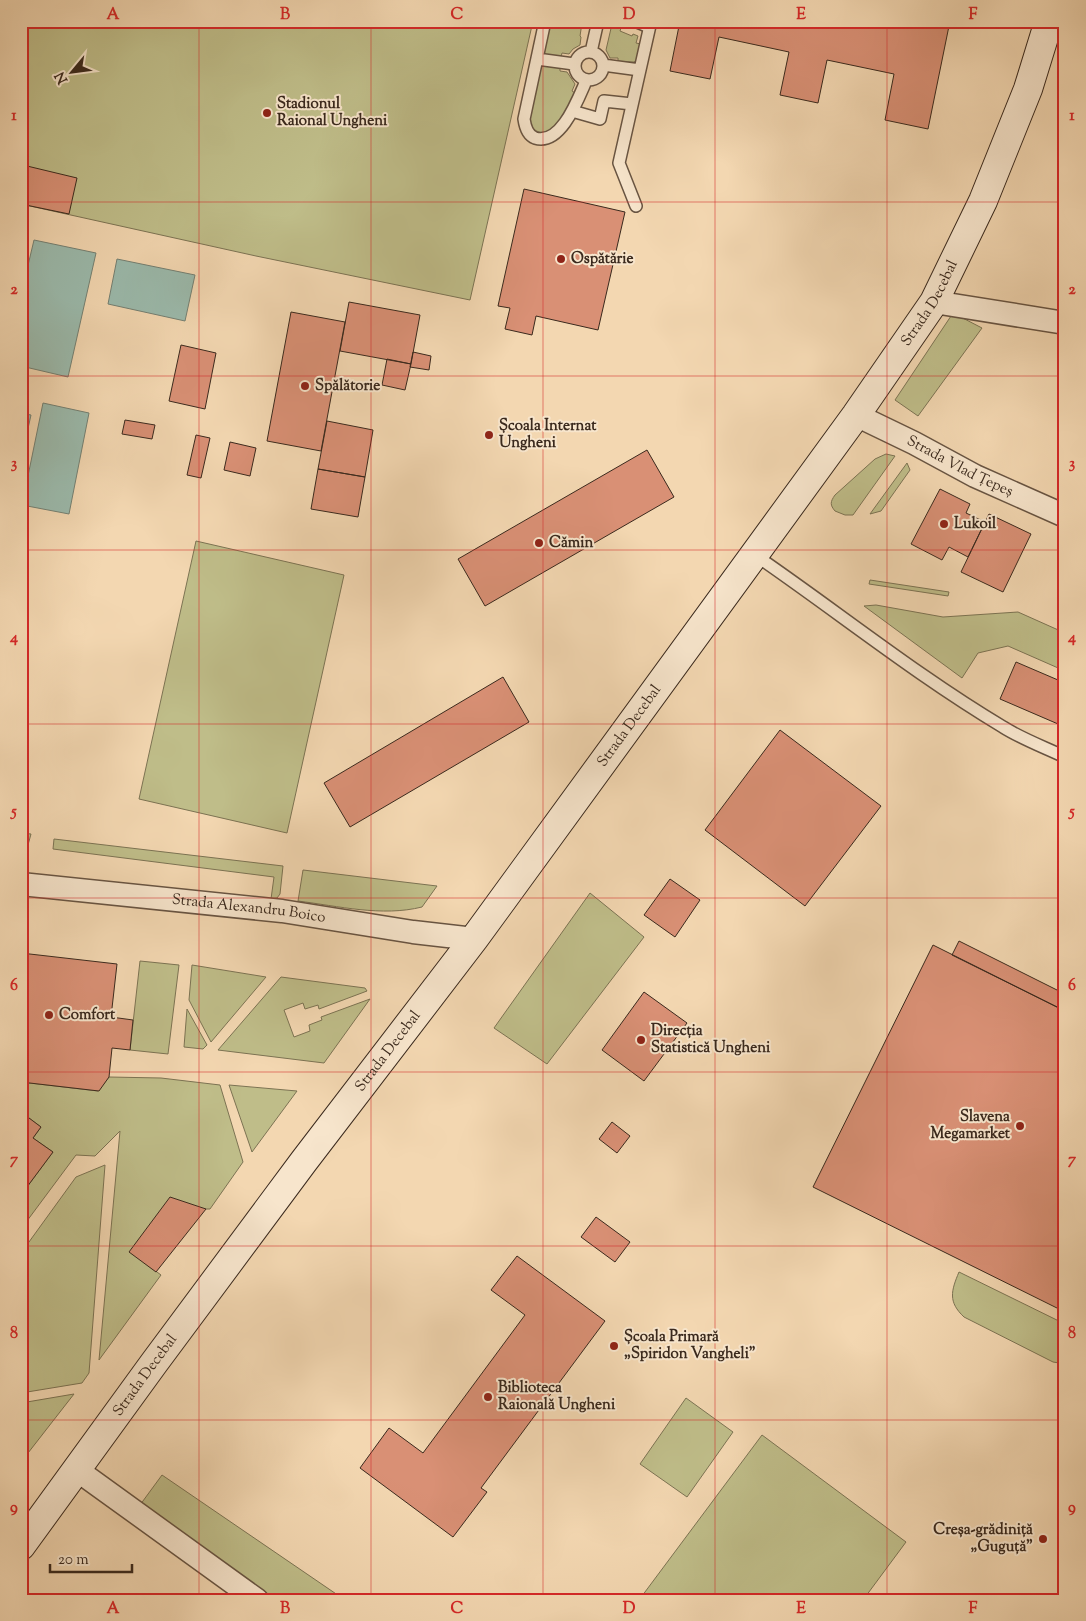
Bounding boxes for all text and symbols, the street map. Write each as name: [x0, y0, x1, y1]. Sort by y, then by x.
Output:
text: A: [107, 4, 120, 27]
text: B: [280, 4, 290, 27]
text: C: [451, 4, 464, 27]
text: D: [623, 4, 636, 27]
text: E: [796, 4, 806, 27]
text: F: [969, 4, 978, 27]
north arrow: [48, 48, 98, 98]
text: N: [51, 68, 74, 87]
place label: Stadionul Raional Ungheni: [277, 94, 388, 132]
text: 1: [11, 105, 17, 128]
text: 1: [1069, 105, 1075, 128]
marker: Stadionul Raional Ungheni: [261, 107, 273, 119]
place label: Ospătărie: [571, 249, 633, 270]
marker: Ospătărie: [555, 253, 567, 265]
street label: Strada Decebal: [896, 257, 963, 350]
text: 2: [10, 279, 18, 302]
text: 2: [1068, 279, 1076, 302]
place label: Spălătorie: [315, 376, 380, 397]
marker: Spălătorie: [299, 380, 311, 392]
place label: Școala Internat Ungheni: [499, 416, 597, 454]
marker: Școala Internat Ungheni: [483, 429, 495, 441]
street label: Strada Vlad Ţepeș: [903, 431, 1017, 502]
text: 3: [11, 453, 18, 476]
text: 3: [1069, 453, 1076, 476]
place label: Lukoil: [954, 514, 997, 535]
marker: Lukoil: [938, 518, 950, 530]
place label: Cămin: [549, 533, 593, 554]
marker: Cămin: [533, 537, 545, 549]
text: 4: [9, 627, 18, 650]
text: 4: [1067, 627, 1076, 650]
street label: Strada Decebal: [592, 681, 666, 771]
text: 5: [9, 801, 17, 824]
text: 5: [1067, 801, 1075, 824]
street label: Strada Alexandru Boico: [171, 889, 327, 928]
text: 6: [10, 975, 18, 998]
text: 6: [1068, 975, 1076, 998]
place label: Comfort: [59, 1005, 116, 1026]
street label: Strada Decebal: [350, 1006, 426, 1096]
marker: Comfort: [43, 1009, 55, 1021]
place label: Direcția Statistică Ungheni: [651, 1021, 771, 1059]
marker: Direcția Statistică Ungheni: [635, 1034, 647, 1046]
place label: Slavena Megamarket: [931, 1107, 1011, 1145]
marker: Slavena Megamarket: [1014, 1120, 1026, 1132]
text: 7: [10, 1149, 19, 1172]
text: 7: [1068, 1149, 1077, 1172]
text: 8: [10, 1323, 18, 1346]
text: 8: [1068, 1323, 1076, 1346]
place label: Școala Primară „Spiridon Vangheli”: [624, 1327, 756, 1365]
street label: Strada Decebal: [108, 1330, 182, 1421]
marker: Școala Primară „Spiridon Vangheli”: [608, 1340, 620, 1352]
place label: Biblioteca Raională Ungheni: [498, 1378, 616, 1416]
marker: Biblioteca Raională Ungheni: [482, 1391, 494, 1403]
text: 9: [10, 1497, 18, 1520]
text: 9: [1068, 1497, 1076, 1520]
place label: Creșa-grădiniță „Guguță”: [933, 1520, 1033, 1558]
marker: Creșa-grădiniță „Guguță”: [1037, 1533, 1049, 1545]
scale bar: [50, 1541, 132, 1573]
text: 20 m: [58, 1550, 89, 1571]
text: A: [107, 1598, 120, 1621]
text: B: [280, 1598, 290, 1621]
text: C: [451, 1598, 464, 1621]
text: D: [623, 1598, 636, 1621]
text: E: [796, 1598, 806, 1621]
text: F: [969, 1598, 978, 1621]

